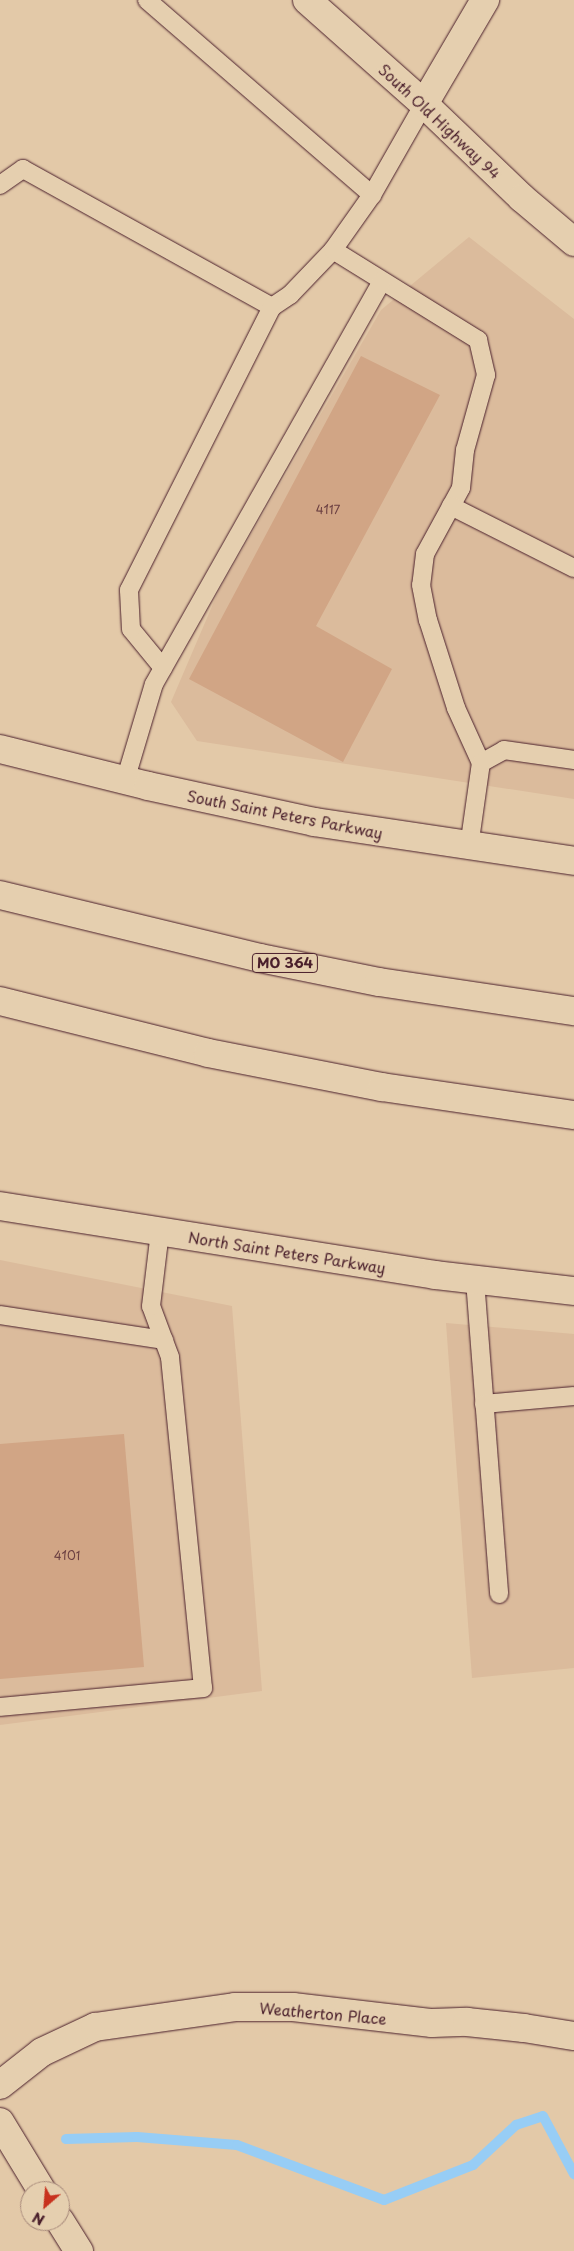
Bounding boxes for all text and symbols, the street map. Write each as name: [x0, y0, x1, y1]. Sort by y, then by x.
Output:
street label: South Old Highway 94: [374, 59, 506, 183]
house number: 4117: [316, 503, 340, 517]
street label: South Saint Peters Parkway: [184, 786, 386, 842]
road number: MO 364: [250, 951, 320, 974]
street label: North Saint Peters Parkway: [186, 1227, 388, 1277]
house number: 4101: [54, 1549, 80, 1563]
street label: Weatherton Place: [259, 1998, 387, 2028]
north arrow: [20, 2181, 70, 2231]
text: N: [29, 2207, 48, 2231]

